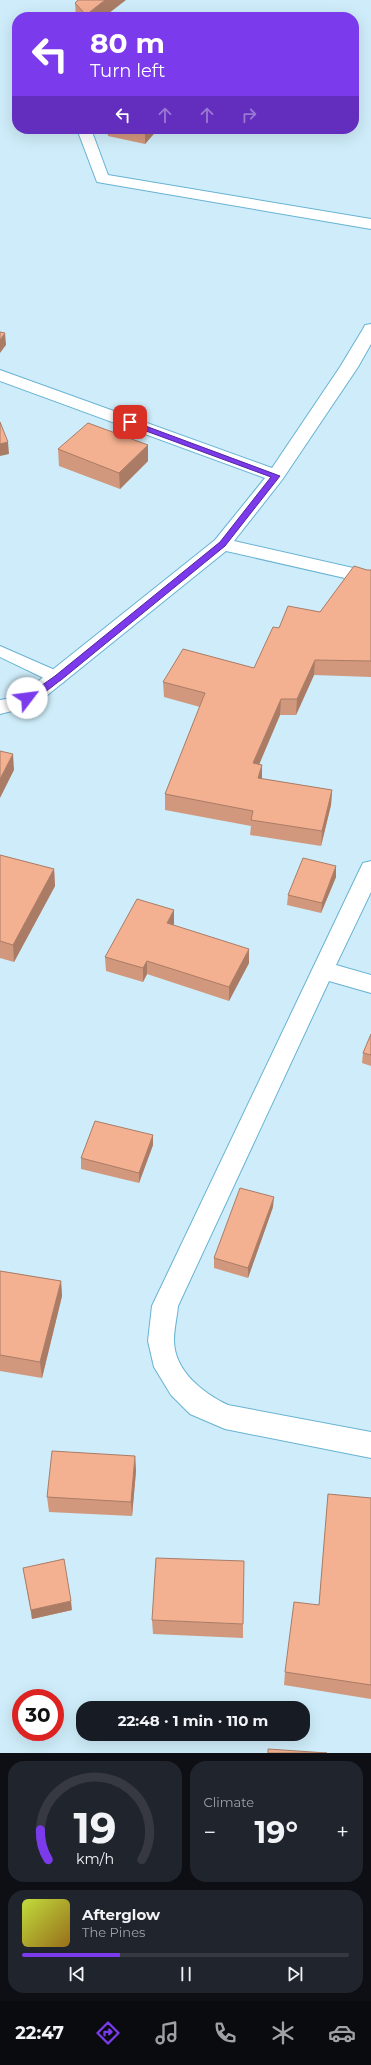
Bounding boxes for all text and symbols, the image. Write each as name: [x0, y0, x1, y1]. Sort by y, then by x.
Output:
text: 80 m: [90, 26, 165, 60]
icon: left: [24, 28, 76, 80]
text: Turn left: [90, 60, 165, 82]
icon: left: [112, 104, 134, 126]
icon: ahead: [154, 104, 176, 126]
icon: ahead: [196, 104, 218, 126]
icon: right: [238, 104, 260, 126]
pin: [113, 405, 147, 439]
icon: arrive: [119, 411, 141, 433]
position arrow: [6, 677, 48, 719]
speed limit sign: 30: [12, 1689, 64, 1741]
text: 22:48 · 1 min · 110 m: [118, 1711, 268, 1730]
text: Climate: [204, 1794, 254, 1810]
text: 19: [73, 1802, 116, 1852]
text: 19°: [255, 1814, 298, 1851]
text: −: [204, 1819, 216, 1846]
text: +: [336, 1819, 349, 1846]
text: km/h: [76, 1849, 114, 1867]
text: Afterglow: [82, 1905, 160, 1924]
text: The Pines: [82, 1924, 145, 1940]
icon: previous: [66, 1963, 88, 1985]
icon: pause: [175, 1963, 197, 1985]
icon: next: [284, 1963, 306, 1985]
icon: directions: [94, 2019, 122, 2047]
icon: music: [153, 2019, 181, 2047]
icon: phone: [211, 2019, 239, 2047]
icon: climate: [269, 2019, 297, 2047]
icon: car: [328, 2019, 356, 2047]
text: 22:47: [15, 2022, 64, 2044]

